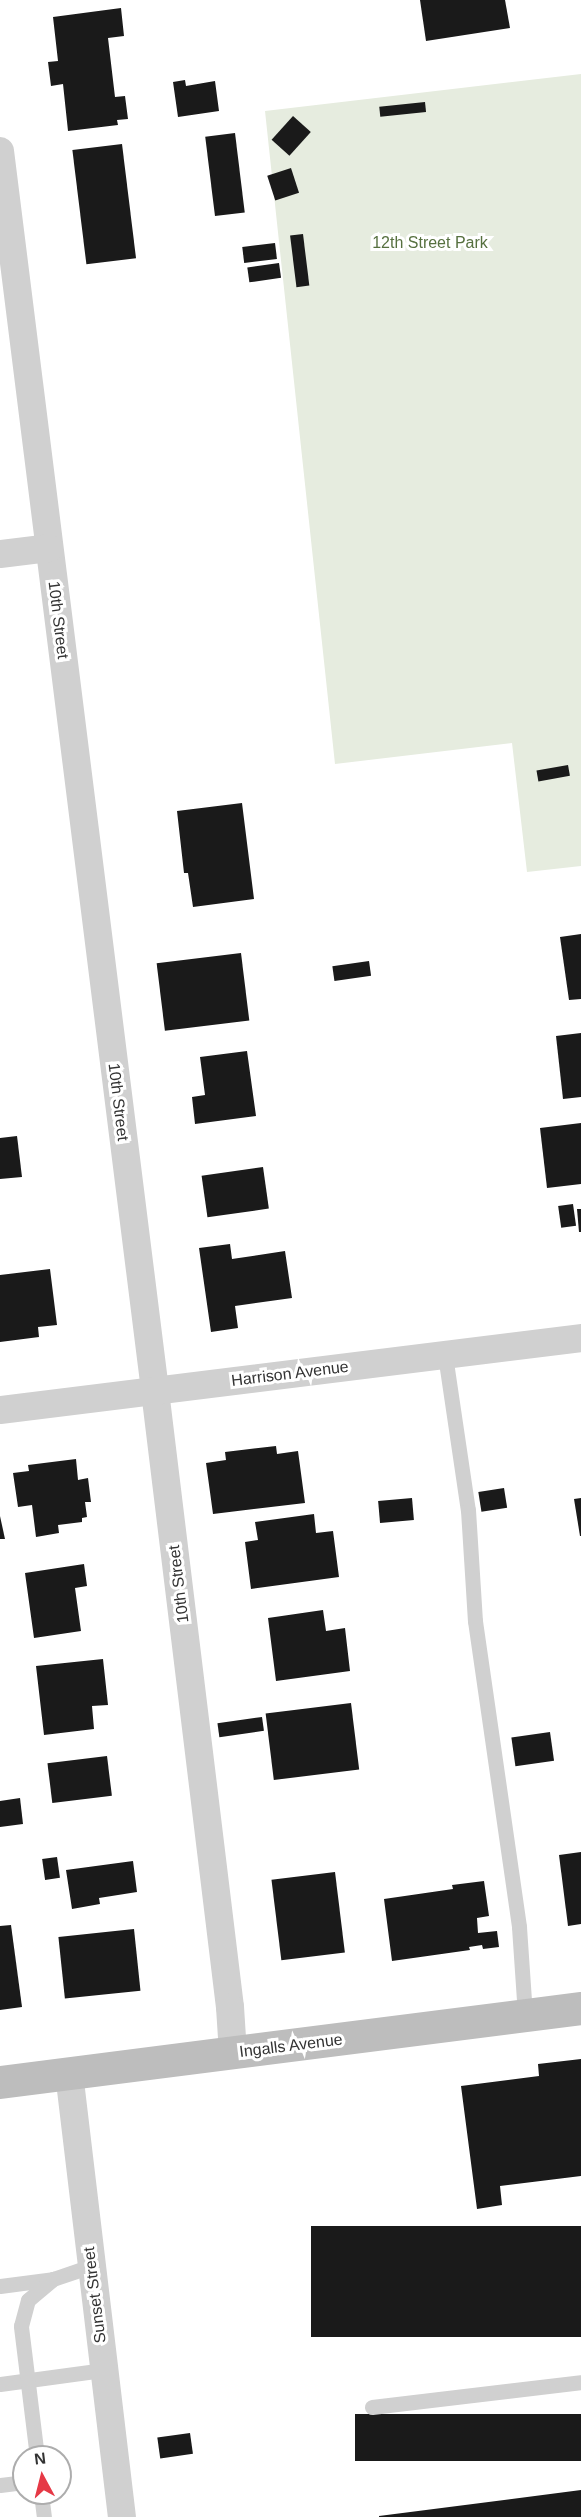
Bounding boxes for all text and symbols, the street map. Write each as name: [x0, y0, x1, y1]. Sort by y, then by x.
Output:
park label: 12th Street Park: [372, 233, 488, 253]
street label: 10th Street: [44, 580, 72, 660]
street label: 10th Street: [104, 1062, 132, 1142]
street label: Harrison Avenue: [230, 1357, 350, 1391]
street label: 10th Street: [165, 1544, 193, 1624]
street label: Ingalls Avenue: [238, 2030, 344, 2062]
street label: Sunset Street: [80, 2246, 110, 2344]
north arrow: [12, 2445, 72, 2505]
text: N: [33, 2449, 47, 2468]

